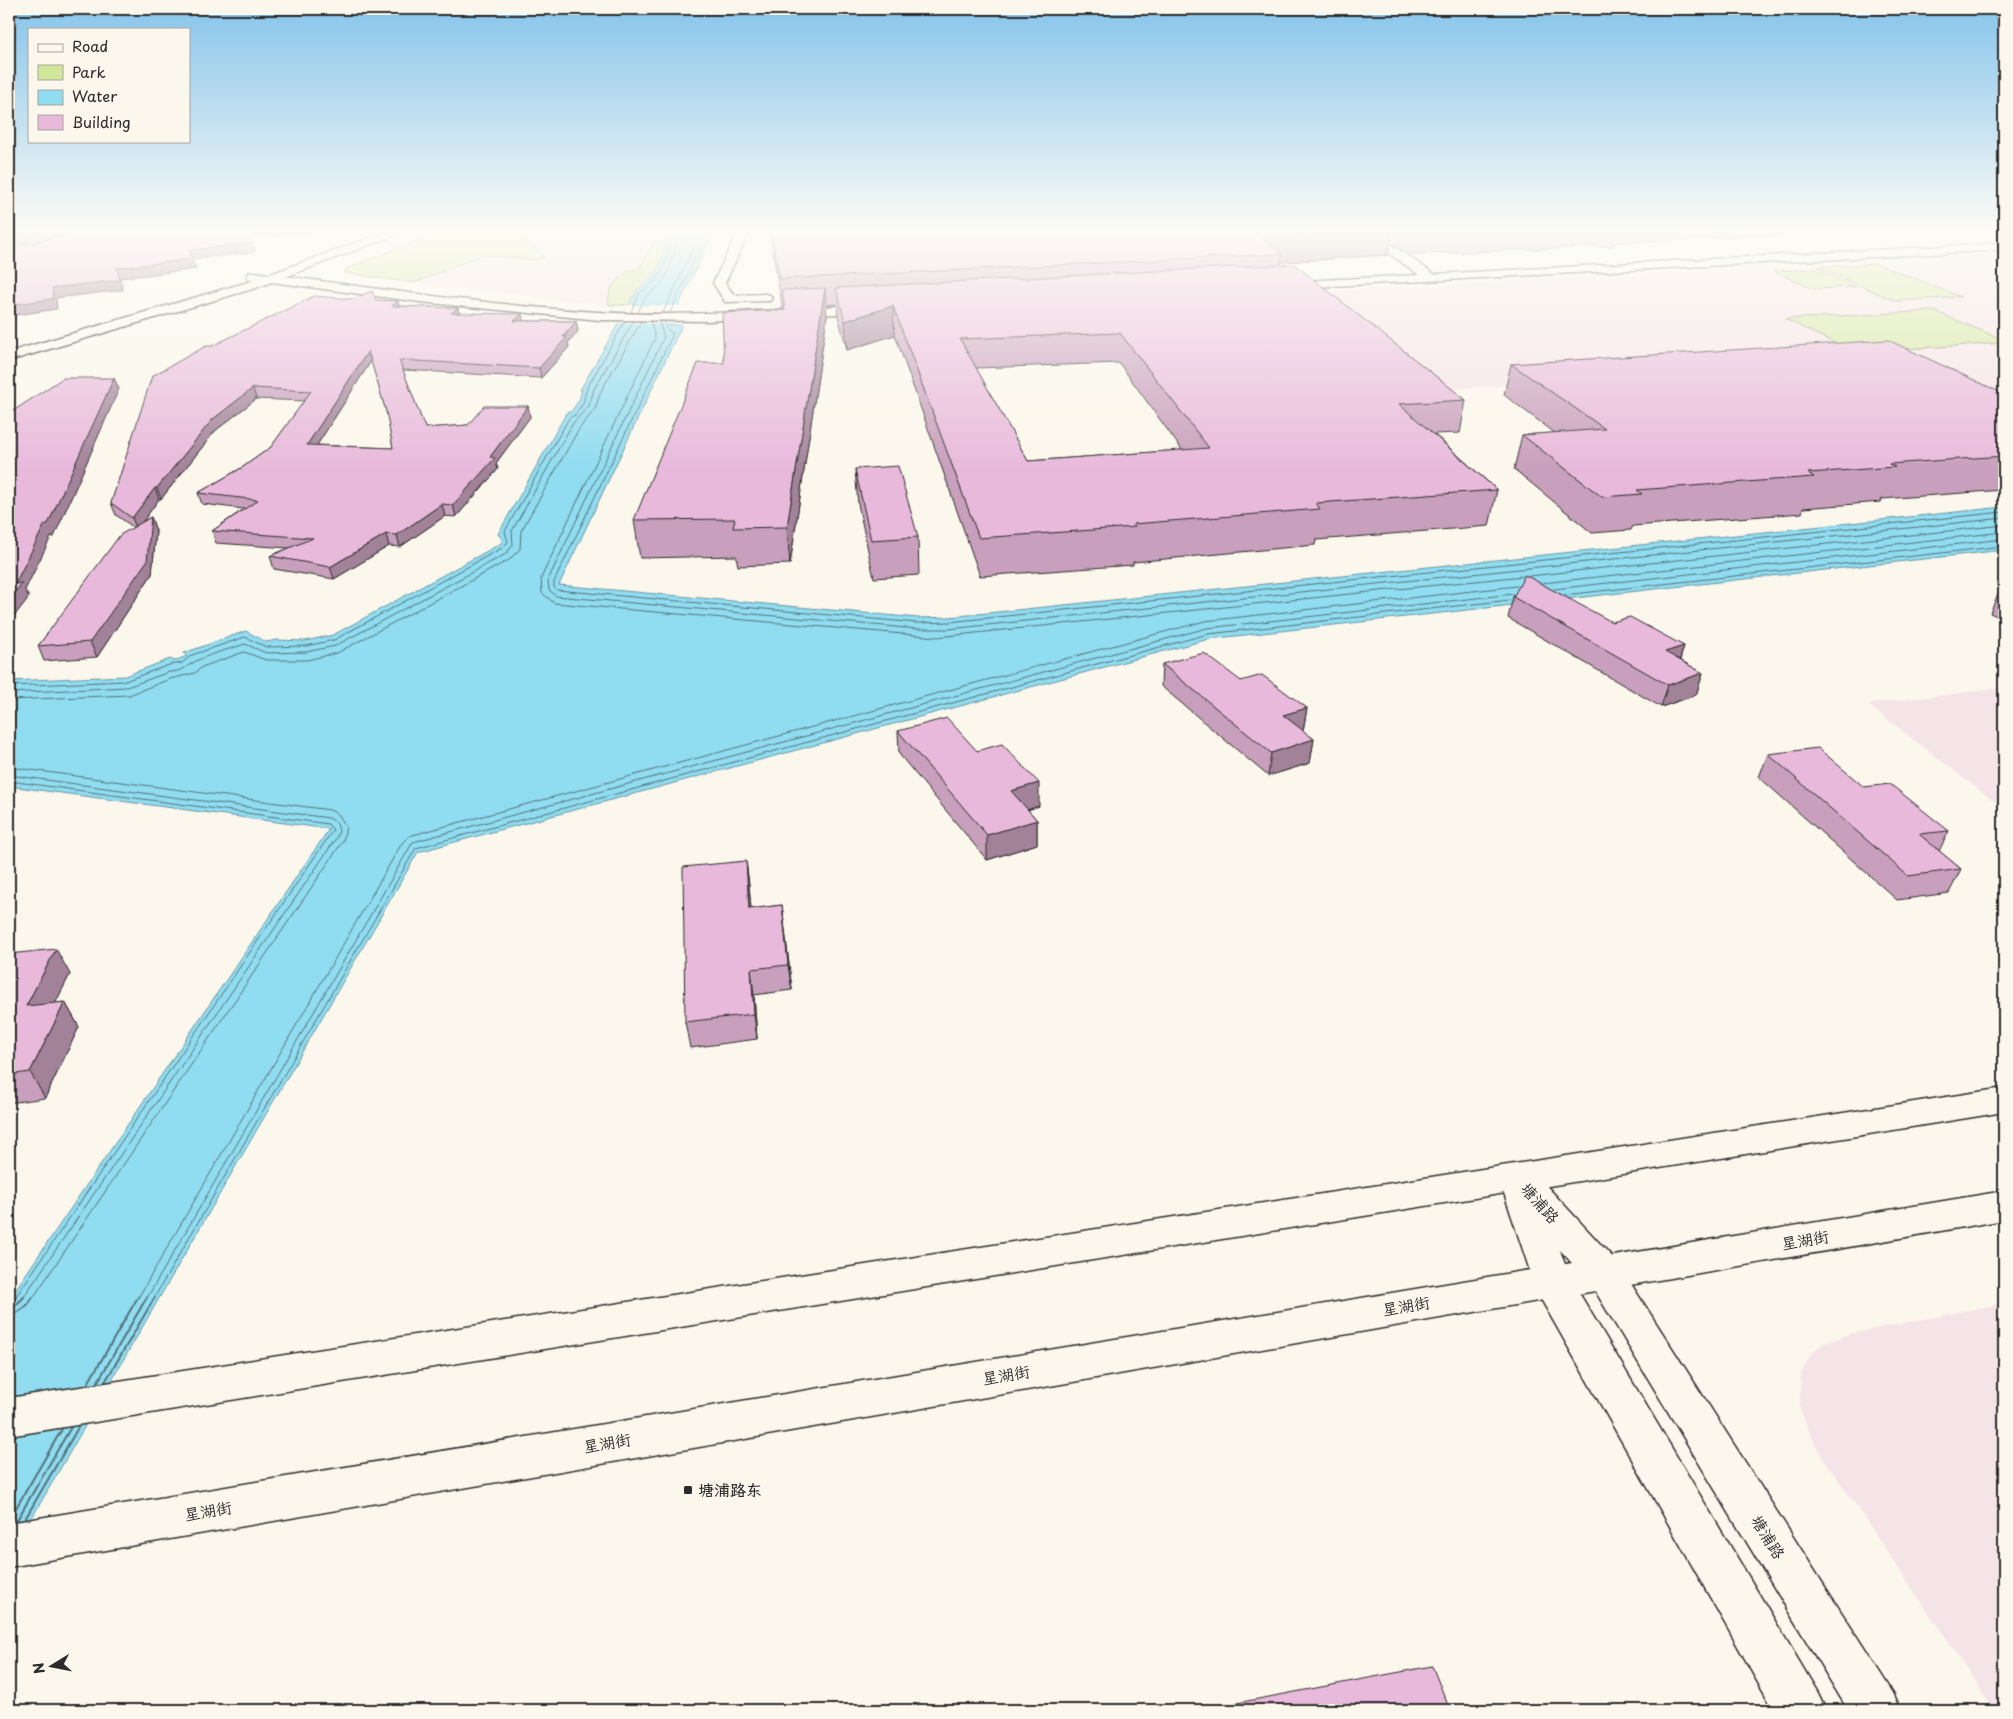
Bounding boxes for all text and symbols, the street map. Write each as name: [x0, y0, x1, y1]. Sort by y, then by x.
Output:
legend: [28, 28, 190, 142]
text: Road: [72, 34, 108, 57]
text: Park: [72, 60, 106, 83]
text: Water: [72, 84, 117, 107]
text: Building: [72, 110, 131, 133]
street label: 塘浦路: [1516, 1176, 1566, 1228]
street label: 星湖街: [1779, 1223, 1831, 1255]
street label: 星湖街: [1380, 1289, 1432, 1321]
street label: 星湖街: [980, 1358, 1032, 1390]
street label: 星湖街: [581, 1426, 633, 1458]
place label: 塘浦路东: [698, 1477, 762, 1501]
marker: 塘浦路东: [682, 1484, 694, 1496]
street label: 星湖街: [182, 1494, 234, 1526]
street label: 塘浦路: [1746, 1510, 1792, 1563]
north arrow: [28, 1642, 78, 1692]
text: N: [27, 1661, 50, 1676]

